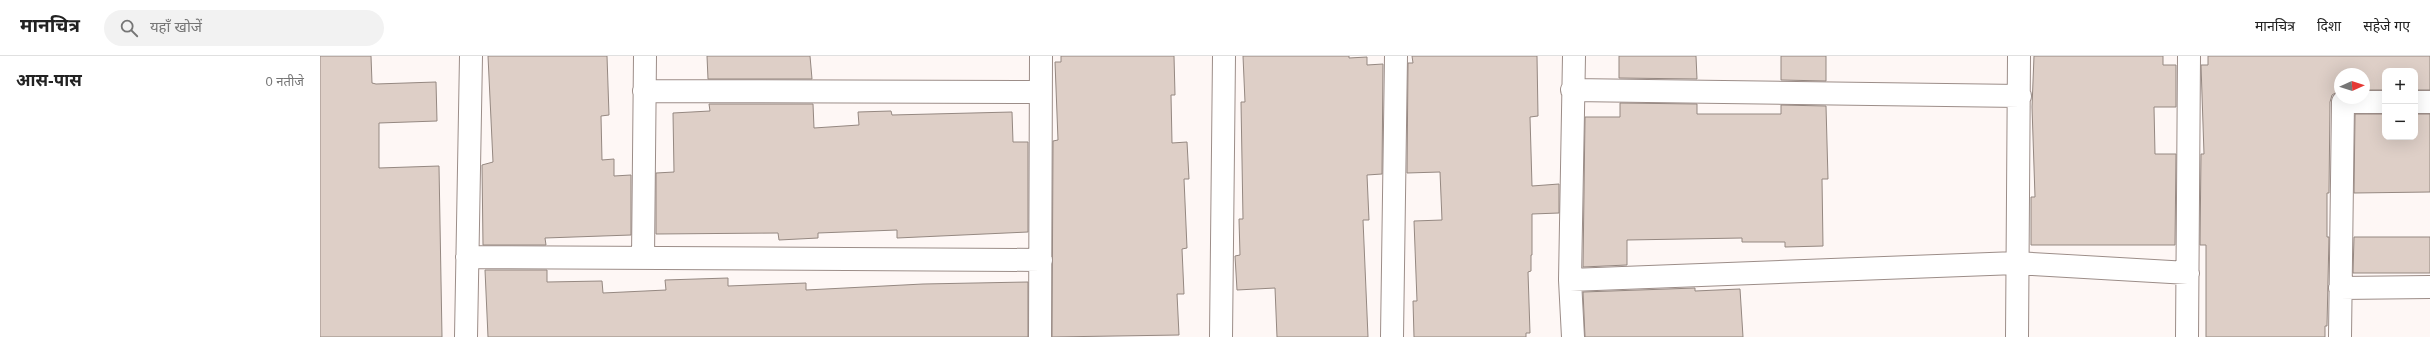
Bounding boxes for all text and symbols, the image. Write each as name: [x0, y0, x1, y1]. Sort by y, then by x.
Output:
search box: [104, 10, 384, 46]
text: मानचित्र: [20, 15, 80, 36]
icon: search: [118, 17, 140, 39]
text: यहाँ खोजें: [150, 18, 202, 35]
text: मानचित्र: [2255, 18, 2295, 34]
text: दिशा: [2317, 18, 2341, 34]
text: सहेजे गए: [2363, 18, 2410, 34]
north arrow: [2334, 68, 2370, 104]
map controls: [2382, 68, 2418, 140]
button: +: [2382, 68, 2418, 104]
text: आस-पास: [16, 71, 82, 90]
text: 0 नतीजे: [266, 74, 304, 89]
button: −: [2382, 104, 2418, 140]

